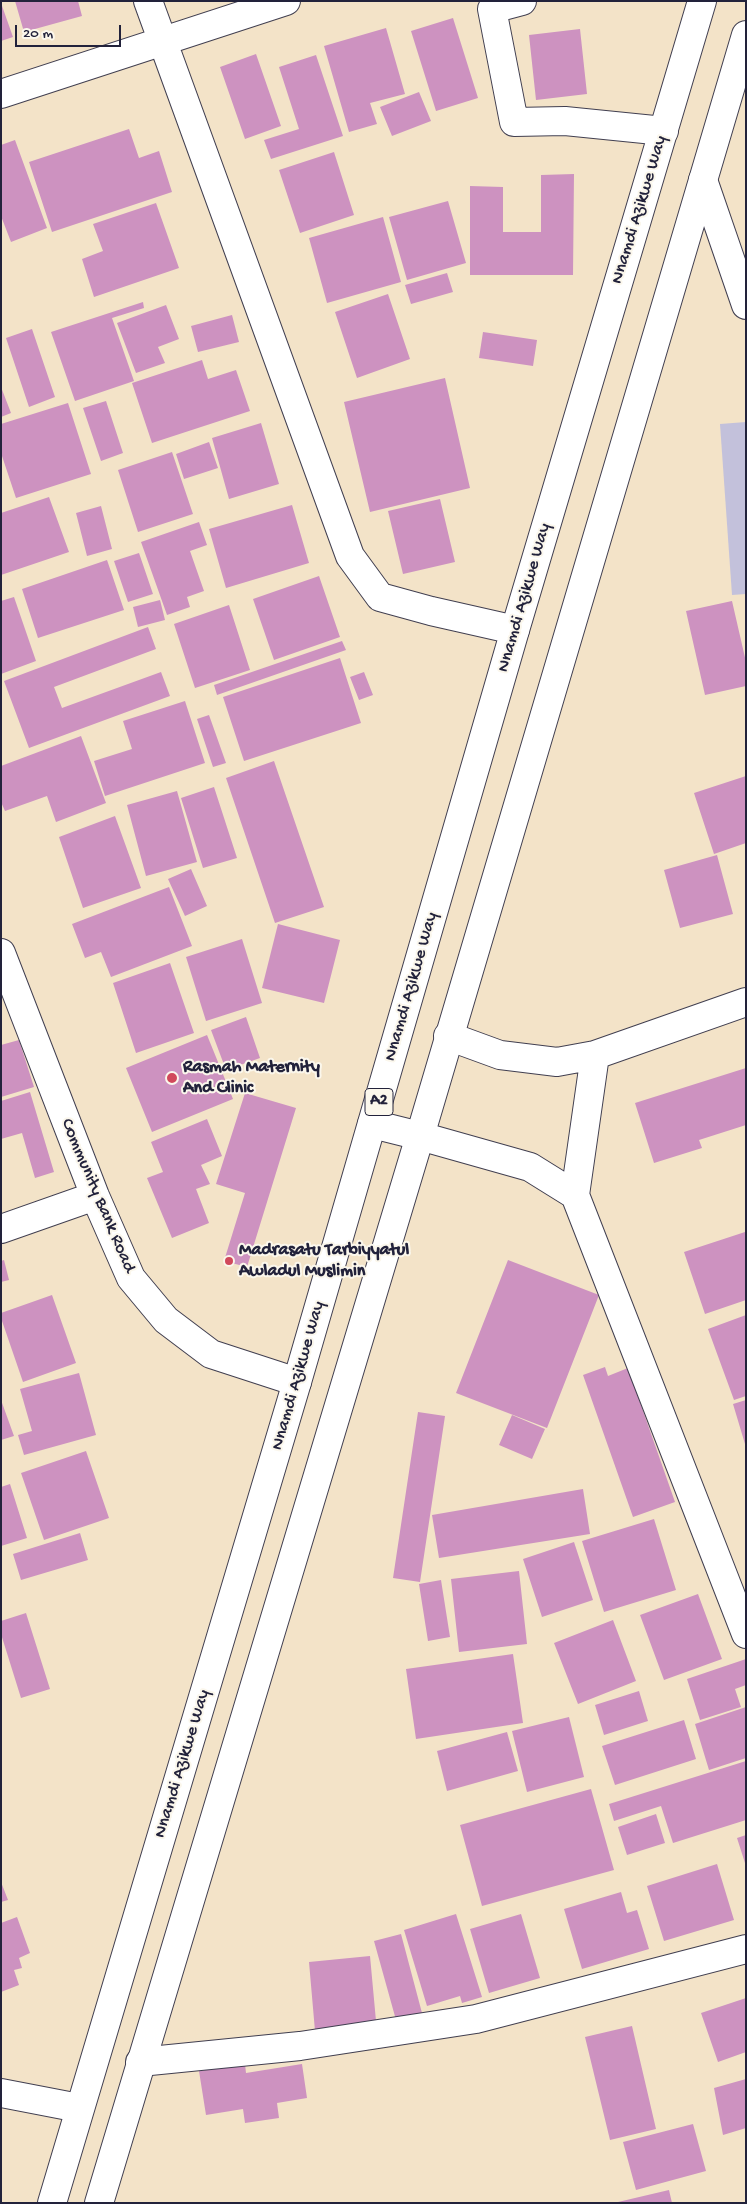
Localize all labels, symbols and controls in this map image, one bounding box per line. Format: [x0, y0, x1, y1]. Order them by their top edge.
scale bar [18, 15, 124, 47]
text: 20 m [23, 25, 53, 43]
street label: Nnamdi Azikwe Way [607, 133, 673, 287]
street label: Nnamdi Azikwe Way [493, 521, 557, 675]
street label: Nnamdi Azikwe Way [380, 910, 444, 1064]
place label: Rasmah Maternity And Clinic [183, 1057, 320, 1100]
marker: Rasmah Maternity And Clinic [165, 1071, 179, 1085]
road number: A2 [365, 1088, 393, 1116]
street label: Community Bank Road [55, 1116, 139, 1276]
place label: Madrasatu Tarbiyyatul Awladul Muslimin [239, 1240, 409, 1282]
marker: Madrasatu Tarbiyyatul Awladul Muslimin [223, 1255, 235, 1267]
street label: Nnamdi Azikwe Way [267, 1299, 331, 1453]
street label: Nnamdi Azikwe Way [150, 1687, 216, 1841]

